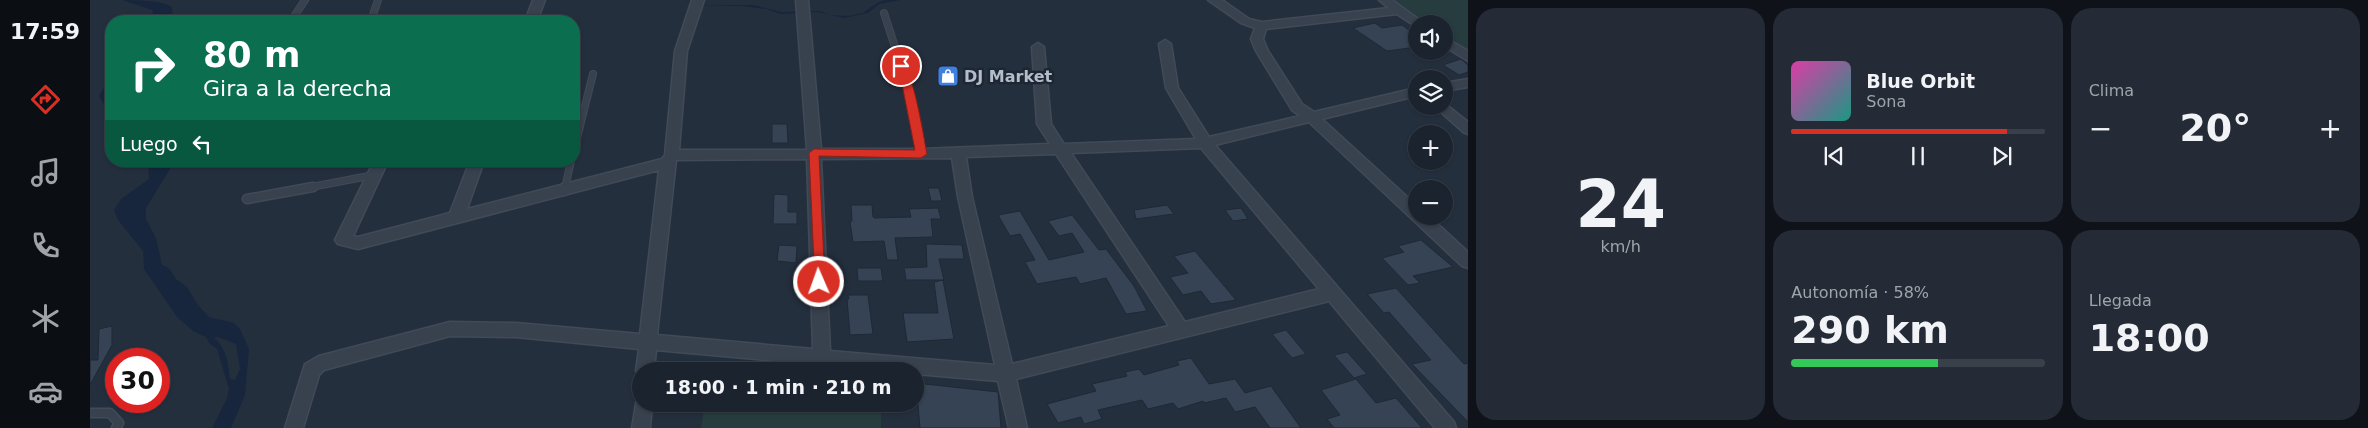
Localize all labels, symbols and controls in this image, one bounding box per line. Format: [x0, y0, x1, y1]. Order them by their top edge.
map controls [1408, 15, 1453, 225]
button: sound [1408, 15, 1453, 60]
text: 17:59 [10, 19, 80, 44]
icon: right [120, 35, 185, 100]
text: 80 m [203, 35, 300, 75]
pin [880, 45, 922, 87]
icon: arrive [887, 52, 915, 80]
shop icon: DJ Market [936, 64, 960, 88]
place label: DJ Market [964, 67, 1052, 86]
button: layers [1408, 70, 1453, 115]
text: Blue Orbit [1866, 70, 1975, 92]
text: Gira a la derecha [203, 76, 392, 101]
text: Clima [2089, 81, 2134, 100]
icon: directions [28, 82, 63, 117]
text: Sona [1866, 92, 1906, 111]
text: 20° [2179, 106, 2251, 150]
text: − [2089, 112, 2112, 145]
text: + [2319, 112, 2342, 145]
button: + [1408, 125, 1453, 170]
icon: left [188, 130, 216, 158]
text: Luego [120, 133, 178, 155]
icon: previous [1820, 142, 1848, 170]
icon: pause [1904, 142, 1932, 170]
icon: next [1988, 142, 2016, 170]
icon: music [28, 155, 63, 190]
text: 24 [1575, 167, 1666, 242]
button: − [1408, 180, 1453, 225]
icon: phone [28, 228, 63, 263]
text: km/h [1600, 237, 1641, 256]
position arrow [792, 255, 844, 307]
text: Autonomía · 58% [1791, 283, 1929, 302]
text: Llegada [2089, 291, 2152, 310]
icon: climate [28, 301, 63, 336]
text: 290 km [1791, 308, 1949, 352]
text: 18:00 [2089, 316, 2210, 360]
speed limit sign: 30 [105, 348, 170, 413]
icon: car [28, 374, 63, 409]
text: 18:00 · 1 min · 210 m [664, 376, 892, 398]

